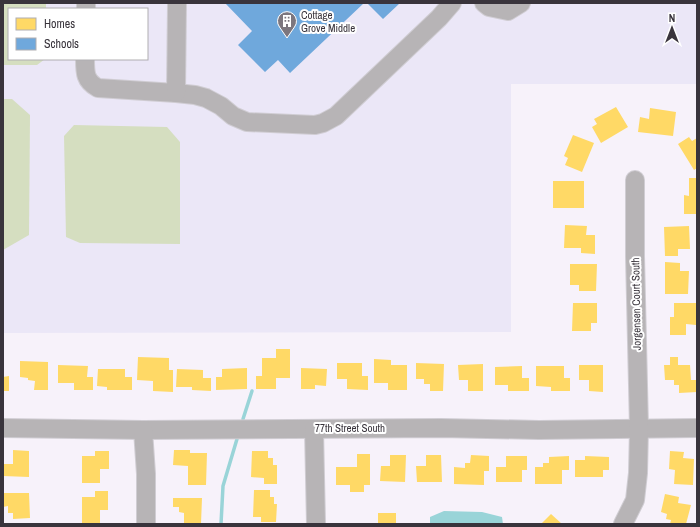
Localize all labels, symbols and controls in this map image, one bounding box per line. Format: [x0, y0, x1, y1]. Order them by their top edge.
legend [8, 8, 148, 60]
place label: Cottage Grove Middle [301, 8, 355, 35]
north arrow [652, 8, 692, 48]
building icon: Cottage Grove Middle [276, 10, 298, 38]
text: N [669, 11, 675, 25]
text: Homes [44, 16, 75, 32]
text: Schools [44, 36, 79, 52]
street label: Jorgensen Court South [628, 258, 644, 350]
street label: 77th Street South [315, 421, 385, 435]

